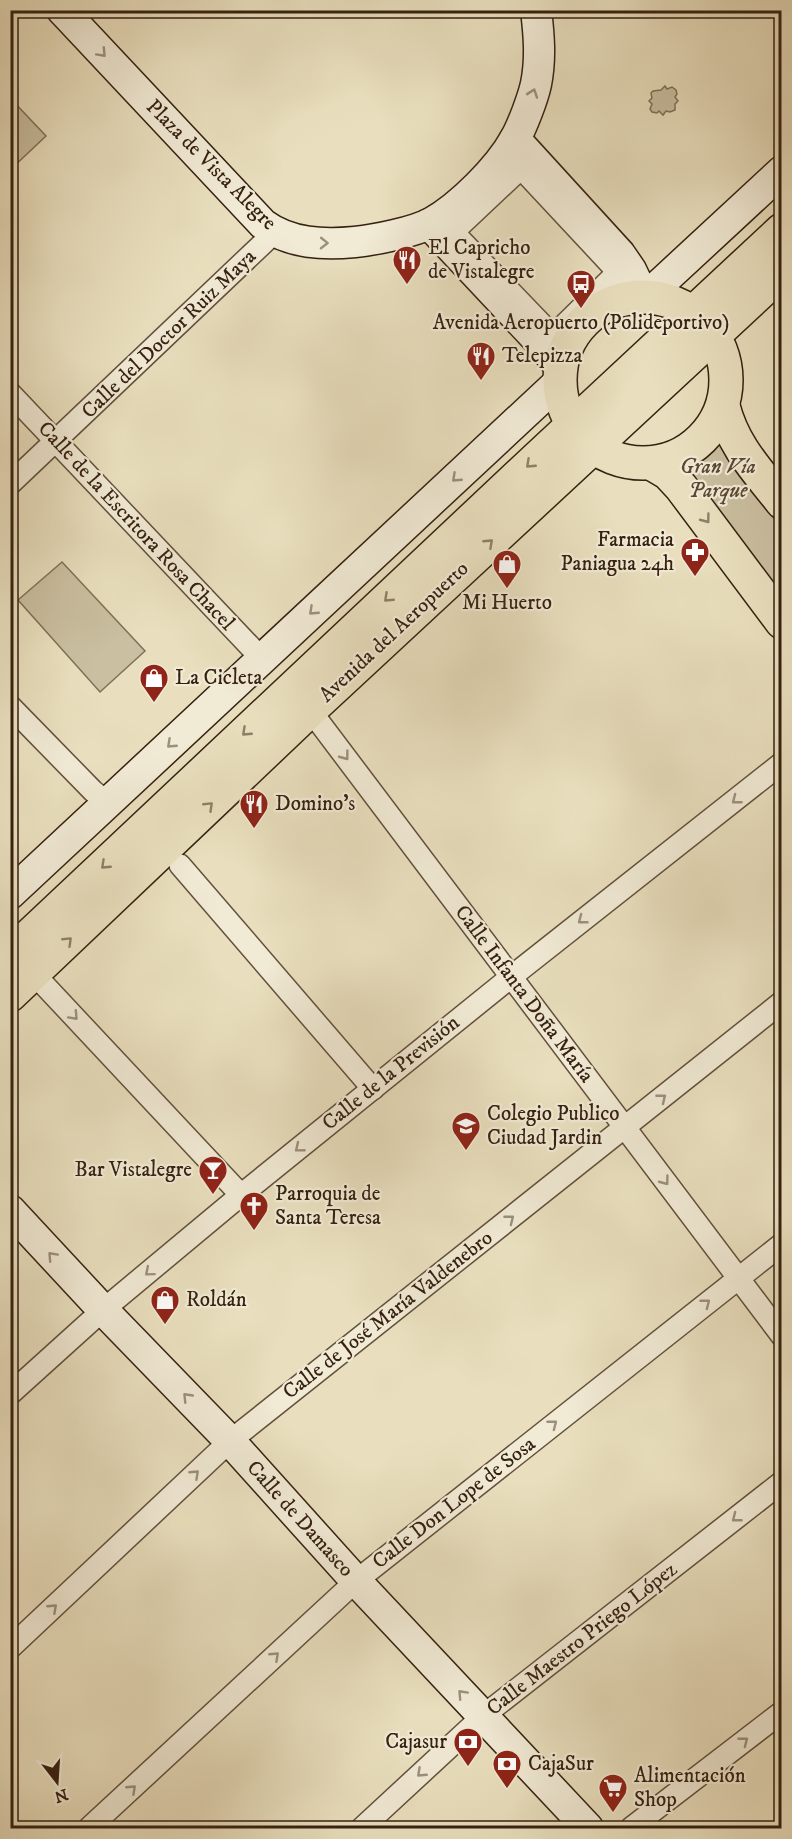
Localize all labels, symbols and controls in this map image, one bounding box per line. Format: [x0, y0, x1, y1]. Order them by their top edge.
one-way arrow [95, 46, 106, 57]
one-way arrow [525, 88, 538, 99]
street label: Plaza de Vista Alegre [140, 94, 282, 236]
place label: El Capricho de Vistalegre [428, 235, 535, 285]
one-way arrow [319, 237, 328, 249]
street label: Calle del Doctor Ruiz Maya [76, 244, 262, 424]
restaurant icon: El Capricho de Vistalegre [391, 244, 423, 286]
bus stop icon: Avenida Aeropuerto (Polideportivo) [565, 268, 597, 310]
place label: Avenida Aeropuerto (Polideportivo) [433, 310, 729, 336]
restaurant icon: Telepizza [465, 340, 497, 382]
place label: Telepizza [502, 343, 583, 369]
street label: Calle de la Escritora Rosa Chacel [32, 416, 240, 637]
park label: Gran Vía Parque [680, 454, 756, 505]
one-way arrow [527, 457, 537, 468]
one-way arrow [452, 471, 463, 482]
one-way arrow [699, 513, 710, 524]
place label: Farmacia Paniagua 24h [560, 527, 674, 577]
pharmacy icon: Farmacia Paniagua 24h [679, 536, 711, 578]
one-way arrow [482, 540, 493, 551]
shop icon: Mi Huerto [491, 548, 523, 590]
street label: Avenida del Aeropuerto [314, 556, 474, 708]
place label: Mi Huerto [462, 590, 552, 616]
one-way arrow [385, 591, 395, 602]
one-way arrow [310, 604, 320, 615]
shop icon: La Cicleta [138, 662, 170, 704]
place label: La Cicleta [175, 665, 263, 691]
one-way arrow [243, 724, 254, 735]
one-way arrow [167, 737, 178, 748]
one-way arrow [338, 750, 349, 761]
restaurant icon: Domino's [238, 788, 270, 830]
place label: Domino's [275, 791, 355, 817]
one-way arrow [731, 792, 742, 803]
one-way arrow [203, 802, 213, 813]
one-way arrow [101, 858, 112, 869]
street label: Calle Infanta Doña María [449, 900, 599, 1088]
one-way arrow [578, 913, 589, 924]
one-way arrow [61, 937, 72, 948]
one-way arrow [66, 1009, 77, 1020]
street label: Calle de la Previsión [317, 1010, 465, 1136]
one-way arrow [655, 1094, 666, 1105]
place label: Colegio Publico Ciudad Jardin [487, 1101, 619, 1151]
school or university icon: Colegio Publico Ciudad Jardin [450, 1110, 482, 1152]
one-way arrow [295, 1140, 306, 1151]
bar icon: Bar Vistalegre [197, 1154, 229, 1196]
place label: Bar Vistalegre [75, 1157, 192, 1183]
one-way arrow [657, 1174, 668, 1185]
place label: Parroquia de Santa Teresa [275, 1181, 381, 1231]
church icon: Parroquia de Santa Teresa [238, 1190, 270, 1232]
one-way arrow [503, 1215, 514, 1226]
street label: Calle de José María Valdenebro [278, 1225, 498, 1405]
one-way arrow [49, 1252, 60, 1263]
one-way arrow [145, 1264, 156, 1275]
shop icon: Roldán [149, 1284, 181, 1326]
place label: Roldán [186, 1287, 247, 1313]
one-way arrow [700, 1300, 711, 1311]
one-way arrow [183, 1393, 194, 1403]
one-way arrow [547, 1421, 558, 1432]
street label: Calle Don Lope de Sosa [367, 1431, 541, 1575]
street label: Calle de Damasco [241, 1455, 359, 1583]
one-way arrow [188, 1470, 199, 1481]
one-way arrow [731, 1511, 742, 1522]
street label: Calle Maestro Priego López [482, 1557, 682, 1721]
one-way arrow [46, 1604, 57, 1615]
one-way arrow [268, 1652, 278, 1663]
one-way arrow [458, 1690, 469, 1701]
bank icon: Cajasur [452, 1726, 484, 1768]
place label: Cajasur [385, 1729, 447, 1755]
one-way arrow [737, 1738, 748, 1749]
bank icon: CajaSur [491, 1748, 523, 1790]
place label: CajaSur [528, 1751, 594, 1777]
north arrow [27, 1752, 87, 1812]
place label: Alimentación Shop [634, 1763, 746, 1813]
one-way arrow [418, 1766, 429, 1777]
supermarket icon: Alimentación Shop [597, 1772, 629, 1814]
text: N [52, 1784, 70, 1807]
one-way arrow [125, 1785, 135, 1796]

